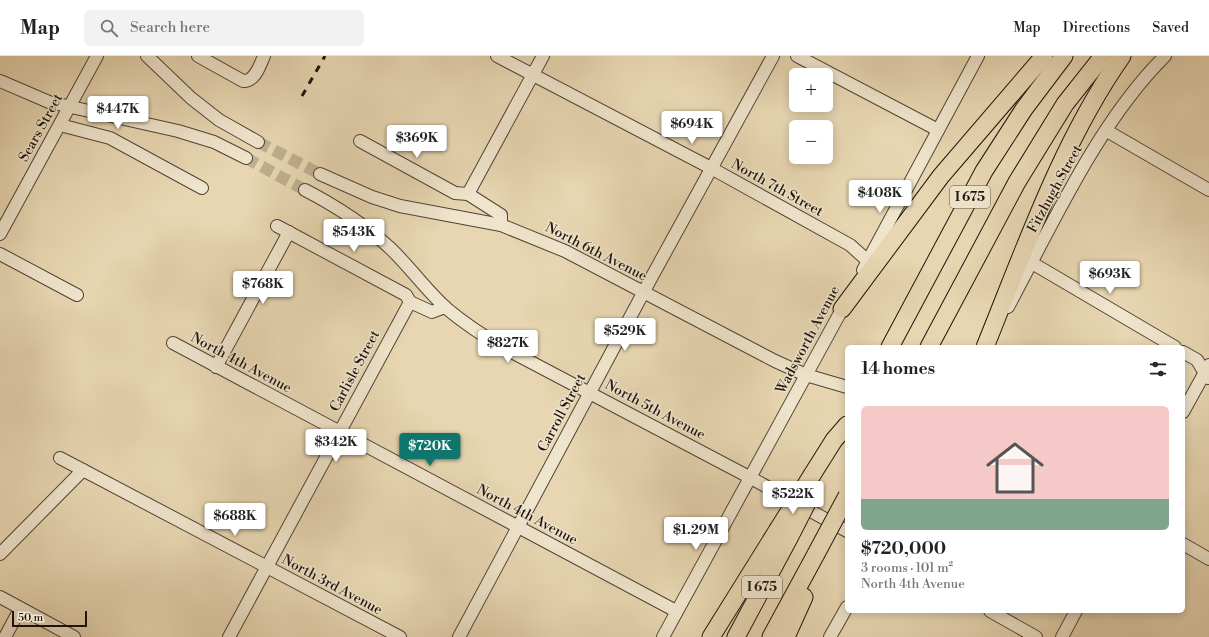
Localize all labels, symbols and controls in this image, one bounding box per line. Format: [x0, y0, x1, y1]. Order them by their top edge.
search box [84, 10, 364, 46]
text: Map [20, 16, 60, 40]
icon: search [98, 17, 120, 39]
text: Search here [130, 18, 210, 37]
text: Map [1013, 19, 1041, 37]
text: Directions [1063, 19, 1130, 37]
text: Saved [1152, 19, 1189, 37]
map controls [789, 68, 833, 164]
button: + [789, 68, 833, 112]
street label: Sears Street [15, 91, 67, 165]
pin: $447K [90, 96, 146, 130]
text: $447K [97, 101, 140, 117]
pin: $694K [664, 111, 720, 145]
text: $694K [670, 116, 714, 132]
button: − [789, 120, 833, 164]
pin: $369K [389, 125, 445, 159]
text: $369K [396, 130, 438, 146]
street label: Fitzhugh Street [1023, 142, 1087, 236]
street label: North 7th Street [728, 155, 826, 221]
pin: $408K [852, 180, 908, 214]
text: $408K [858, 185, 902, 201]
road number: I 675 [950, 186, 990, 208]
pin: $543K [326, 219, 382, 253]
street label: North 6th Avenue [542, 219, 650, 285]
text: $543K [332, 224, 376, 240]
pin: $693K [1082, 261, 1138, 295]
text: $693K [1089, 266, 1131, 282]
pin: $768K [235, 271, 291, 305]
text: $768K [242, 276, 284, 292]
street label: Wadsworth Avenue [772, 283, 844, 398]
pin: $529K [597, 318, 653, 352]
text: $529K [604, 323, 646, 339]
street label: Carlisle Street [326, 327, 384, 415]
street label: North 4th Avenue [187, 329, 295, 397]
pin: $827K [480, 330, 536, 364]
text: $827K [487, 335, 529, 351]
text: 14 homes [861, 358, 935, 380]
icon: filters [1147, 358, 1169, 380]
street label: Carroll Street [534, 371, 590, 455]
street label: North 5th Avenue [602, 376, 708, 444]
pin: $342K [308, 429, 364, 463]
icon: home [979, 432, 1051, 504]
pin: $720K [402, 433, 458, 467]
text: $342K [314, 434, 358, 450]
text: $720K [408, 438, 452, 454]
street label: North 4th Avenue [473, 481, 581, 549]
pin: $522K [765, 481, 821, 515]
text: $522K [772, 486, 814, 502]
pin: $688K [207, 503, 263, 537]
text: $688K [213, 508, 257, 524]
pin: $1.29M [663, 517, 729, 551]
text: $1.29M [673, 522, 719, 538]
text: $720,000 [861, 538, 946, 560]
street label: North 3rd Avenue [279, 551, 385, 619]
text: 3 rooms · 101 m² [861, 560, 953, 576]
road number: I 675 [742, 576, 782, 598]
text: North 4th Avenue [861, 576, 965, 592]
scale bar [12, 609, 87, 628]
text: 50 m [18, 611, 43, 625]

